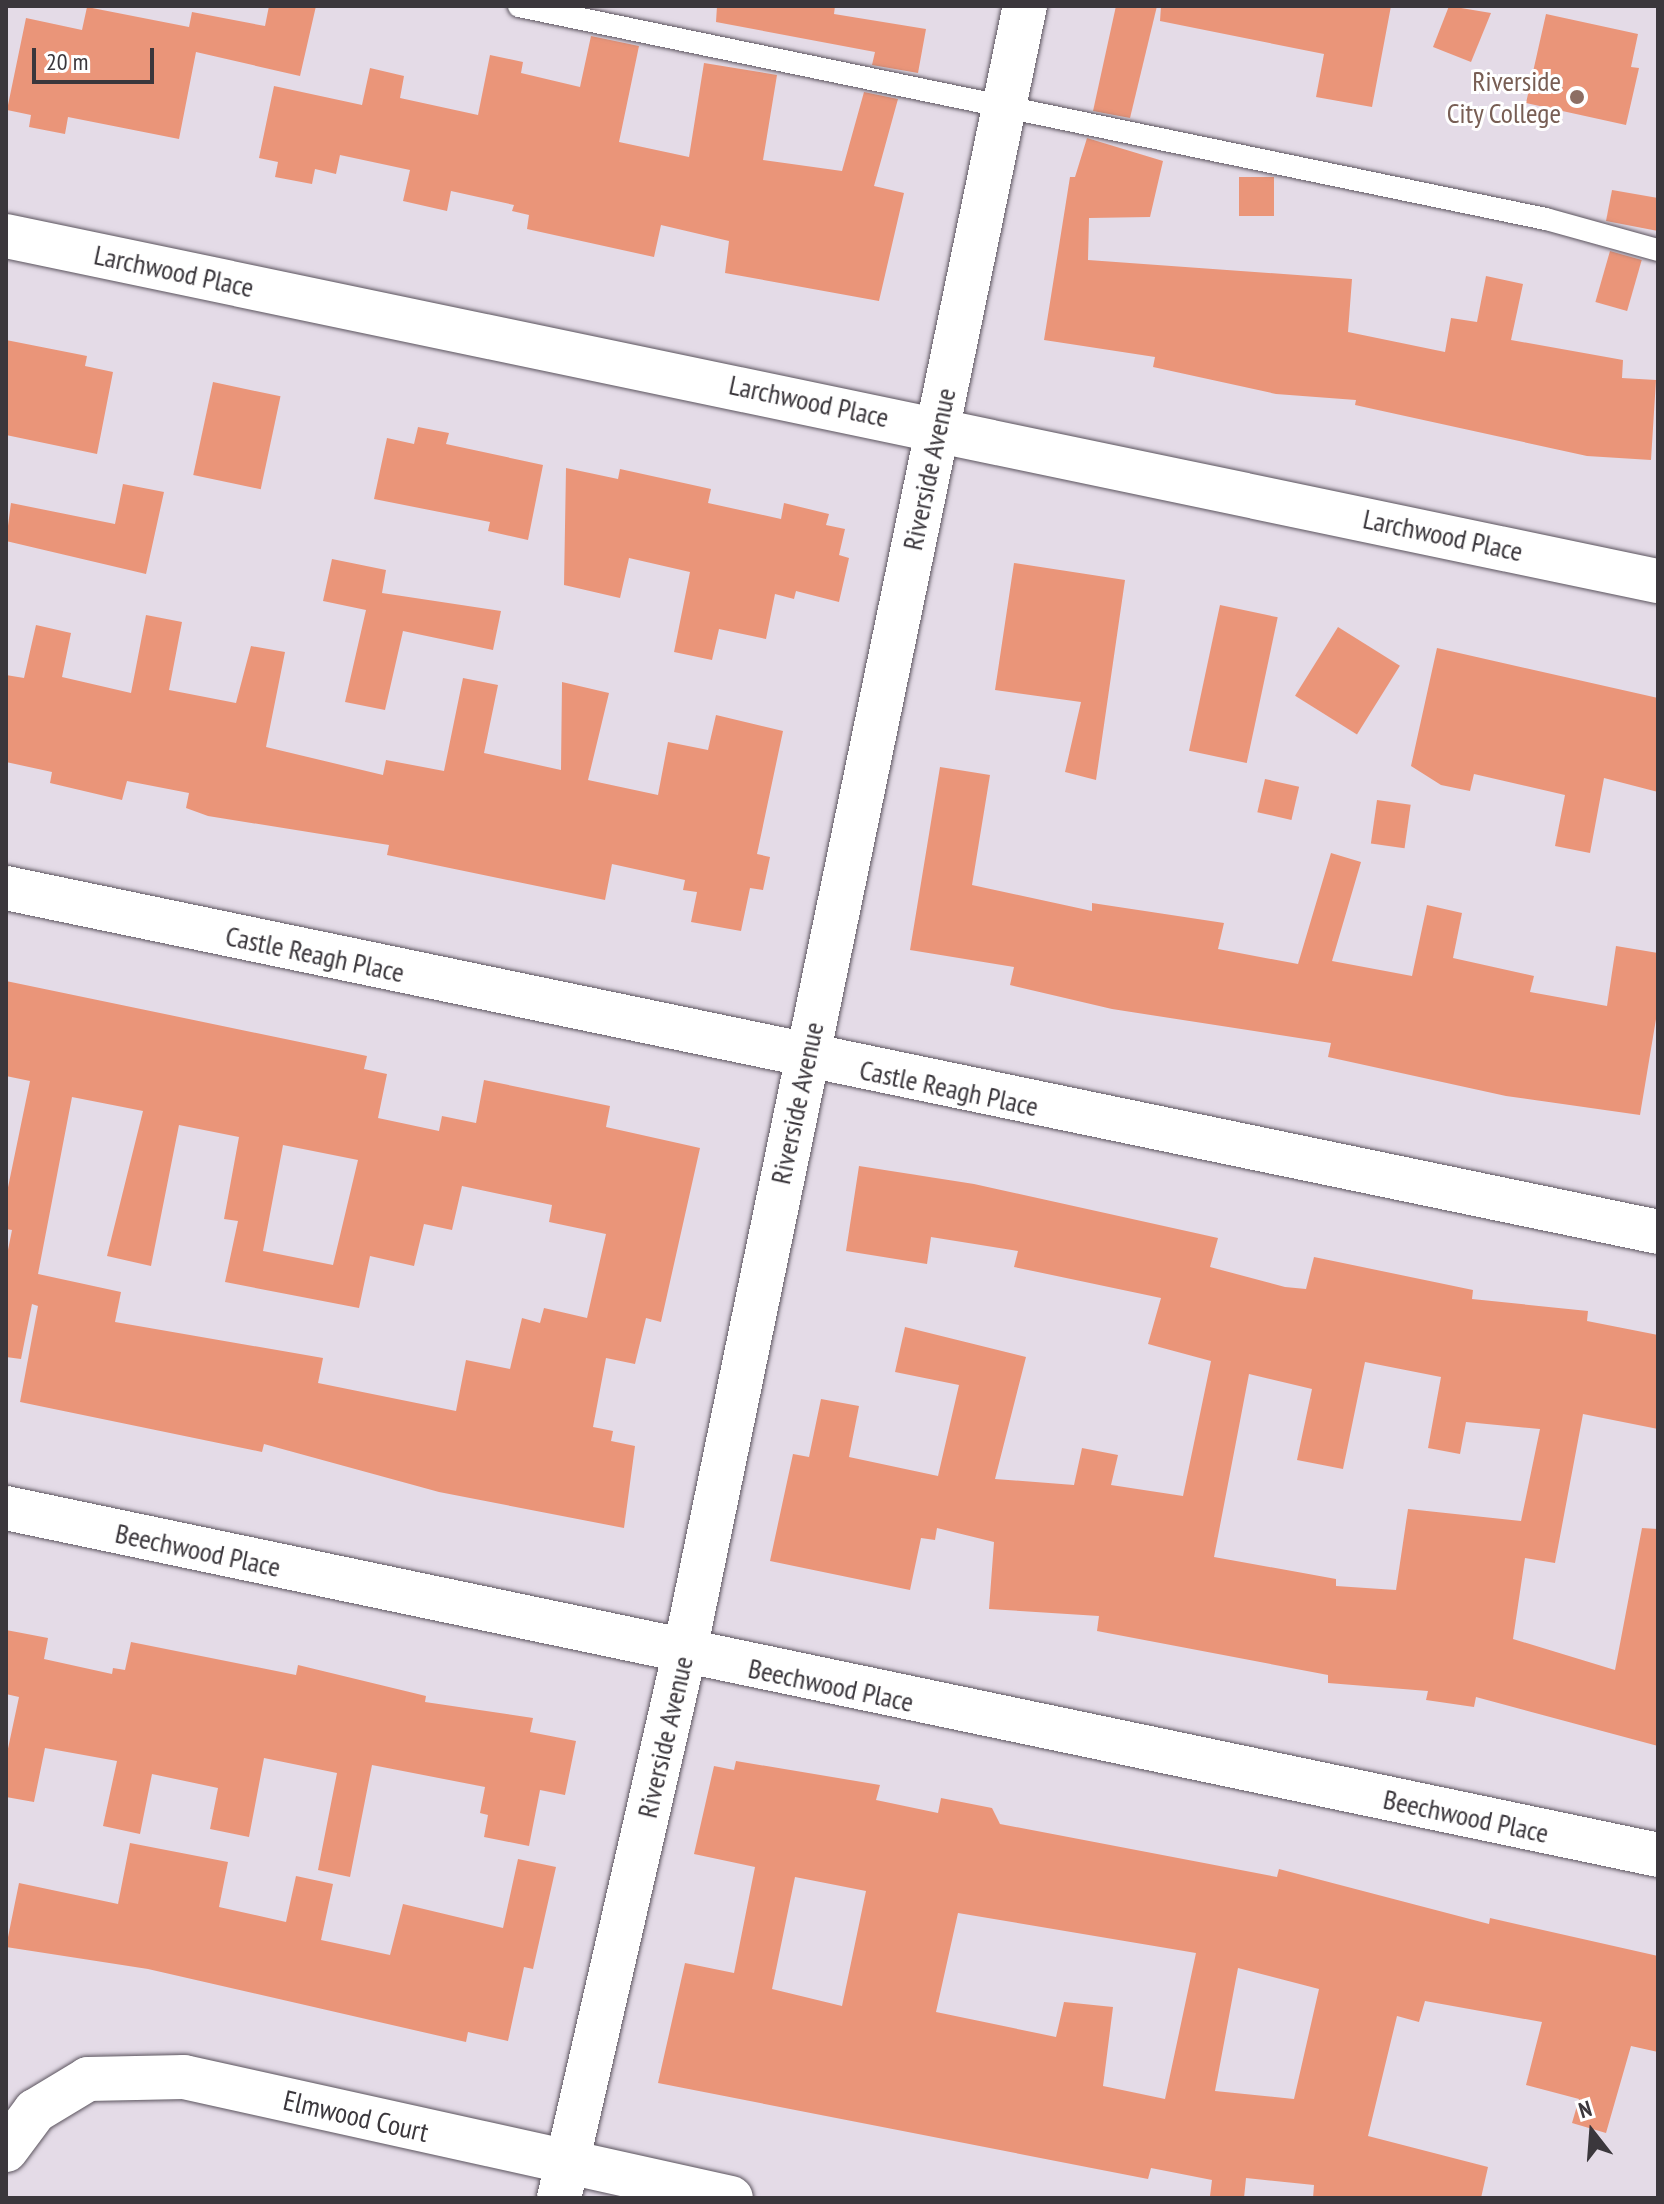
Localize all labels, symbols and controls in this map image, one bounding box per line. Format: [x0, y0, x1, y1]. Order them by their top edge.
scale bar [36, 32, 158, 82]
text: 20 m [46, 46, 88, 77]
place label: Riverside City College [1446, 64, 1561, 130]
marker: Riverside City College [1568, 88, 1586, 106]
street label: Larchwood Place [91, 238, 257, 304]
street label: Larchwood Place [726, 368, 892, 434]
street label: Riverside Avenue [895, 385, 963, 553]
street label: Larchwood Place [1360, 502, 1526, 568]
street label: Castle Reagh Place [223, 919, 407, 989]
street label: Riverside Avenue [763, 1019, 831, 1187]
street label: Castle Reagh Place [857, 1053, 1041, 1123]
street label: Beechwood Place [112, 1516, 284, 1584]
street label: Beechwood Place [745, 1651, 917, 1719]
street label: Riverside Avenue [630, 1653, 700, 1821]
street label: Beechwood Place [1380, 1782, 1552, 1850]
street label: Elmwood Court [280, 2083, 432, 2149]
north arrow [1552, 2092, 1632, 2172]
text: N [1575, 2094, 1595, 2124]

